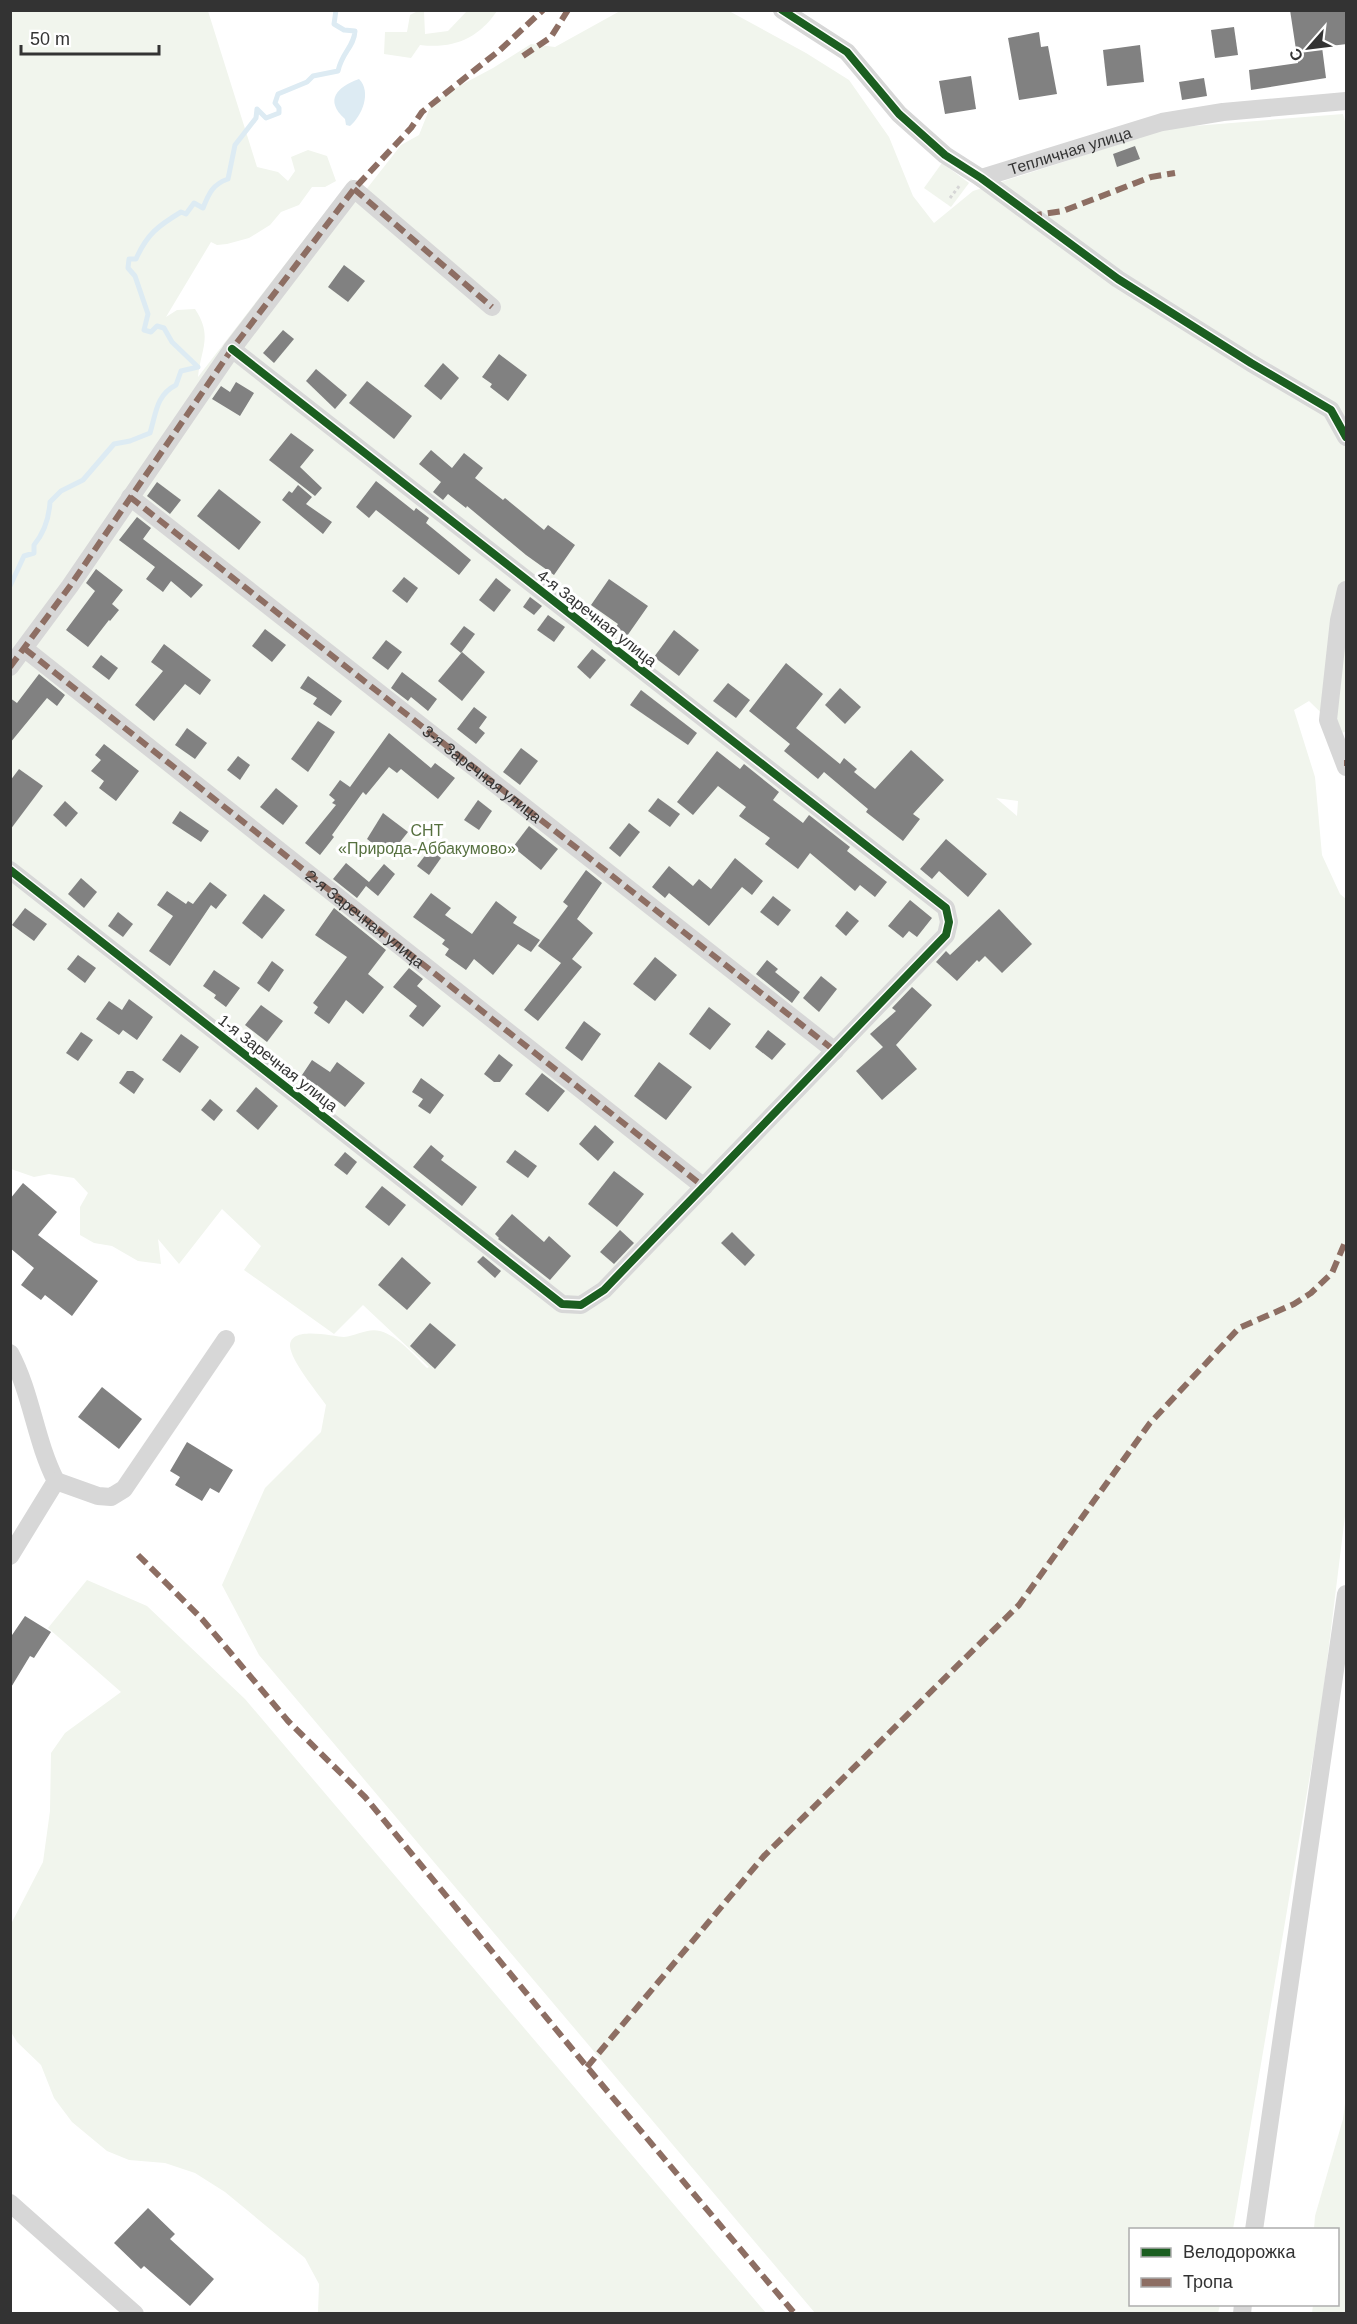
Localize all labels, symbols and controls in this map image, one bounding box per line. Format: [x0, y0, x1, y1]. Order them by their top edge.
scale bar [21, 18, 159, 56]
north arrow [1279, 18, 1339, 78]
text: 50 m [30, 29, 70, 49]
text: С [1286, 45, 1306, 64]
street label: Тепличная улица [1006, 123, 1134, 178]
street label: 4-я Заречная улица [534, 566, 660, 670]
street label: 3-я Заречная улица [419, 722, 545, 826]
park label: СНТ «Природа-Аббакумово» [338, 822, 516, 857]
street label: 2-я Заречная улица [302, 866, 428, 971]
street label: 1-я Заречная улица [215, 1011, 341, 1115]
legend [1129, 2228, 1339, 2306]
text: Велодорожка [1183, 2242, 1296, 2262]
text: Тропа [1183, 2272, 1234, 2292]

